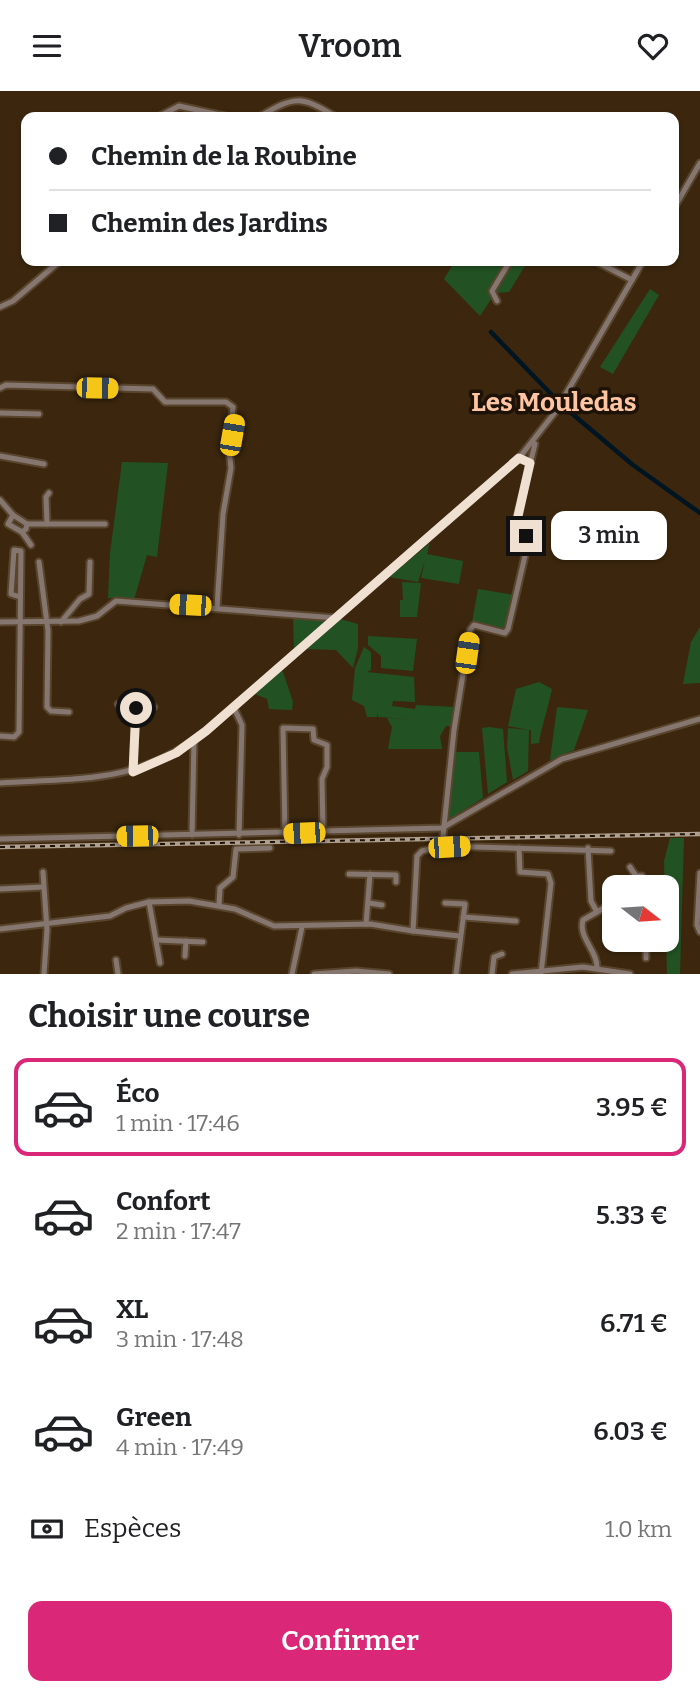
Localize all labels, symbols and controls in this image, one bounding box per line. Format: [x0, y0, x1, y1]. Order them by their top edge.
icon: menu [28, 27, 66, 65]
text: Vroom [299, 27, 401, 65]
icon: heart [634, 27, 672, 65]
text: Chemin de la Roubine [91, 141, 357, 172]
text: Chemin des Jardins [91, 208, 328, 239]
car [76, 377, 119, 399]
district label: Les Mouledas [471, 387, 637, 418]
car [219, 412, 246, 458]
callout: 3 min [550, 511, 666, 561]
route end [510, 520, 542, 552]
text: 3 min [578, 521, 640, 549]
car [169, 593, 212, 617]
car [454, 631, 481, 675]
route start [120, 692, 152, 724]
car [283, 822, 326, 844]
car [116, 825, 159, 847]
car [428, 835, 471, 859]
north arrow [602, 875, 679, 952]
map controls [602, 875, 679, 952]
text: Choisir une course [28, 997, 310, 1035]
icon: car [32, 1076, 95, 1139]
text: Éco [116, 1078, 159, 1109]
text: 3.95 € [596, 1092, 668, 1123]
text: 1 min · 17:46 [116, 1109, 240, 1137]
icon: car [32, 1184, 95, 1247]
text: Confort [116, 1186, 211, 1217]
text: 5.33 € [596, 1200, 668, 1231]
text: 2 min · 17:47 [116, 1217, 241, 1245]
icon: car [32, 1292, 95, 1355]
text: XL [116, 1294, 148, 1325]
text: 6.71 € [600, 1308, 668, 1339]
text: 3 min · 17:48 [116, 1325, 244, 1353]
icon: car [32, 1400, 95, 1463]
text: Green [116, 1402, 192, 1433]
text: 6.03 € [593, 1416, 668, 1447]
text: 4 min · 17:49 [116, 1433, 244, 1461]
icon: cash [28, 1510, 66, 1548]
text: Espèces [84, 1513, 181, 1544]
text: 1.0 km [605, 1515, 672, 1543]
button: Confirmer [28, 1601, 672, 1681]

